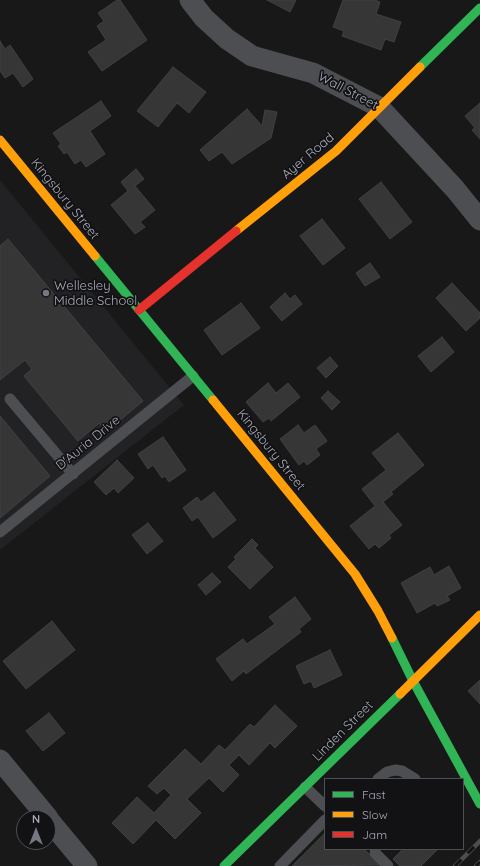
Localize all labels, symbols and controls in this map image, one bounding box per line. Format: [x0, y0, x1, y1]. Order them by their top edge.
street label: Wall Street [315, 69, 381, 113]
street label: Ayer Road [279, 130, 337, 182]
street label: Kingsbury Street [28, 155, 102, 243]
place label: Wellesley Middle School [54, 278, 137, 309]
marker: Wellesley Middle School [41, 288, 51, 298]
street label: Kingsbury Street [234, 406, 308, 494]
street label: D'Auria Drive [53, 412, 123, 474]
street label: Linden Street [310, 698, 376, 764]
legend [324, 778, 464, 850]
text: Fast [362, 787, 386, 802]
text: Slow [362, 807, 388, 822]
north arrow [16, 810, 56, 850]
text: N [32, 812, 40, 826]
text: Jam [362, 827, 387, 842]

